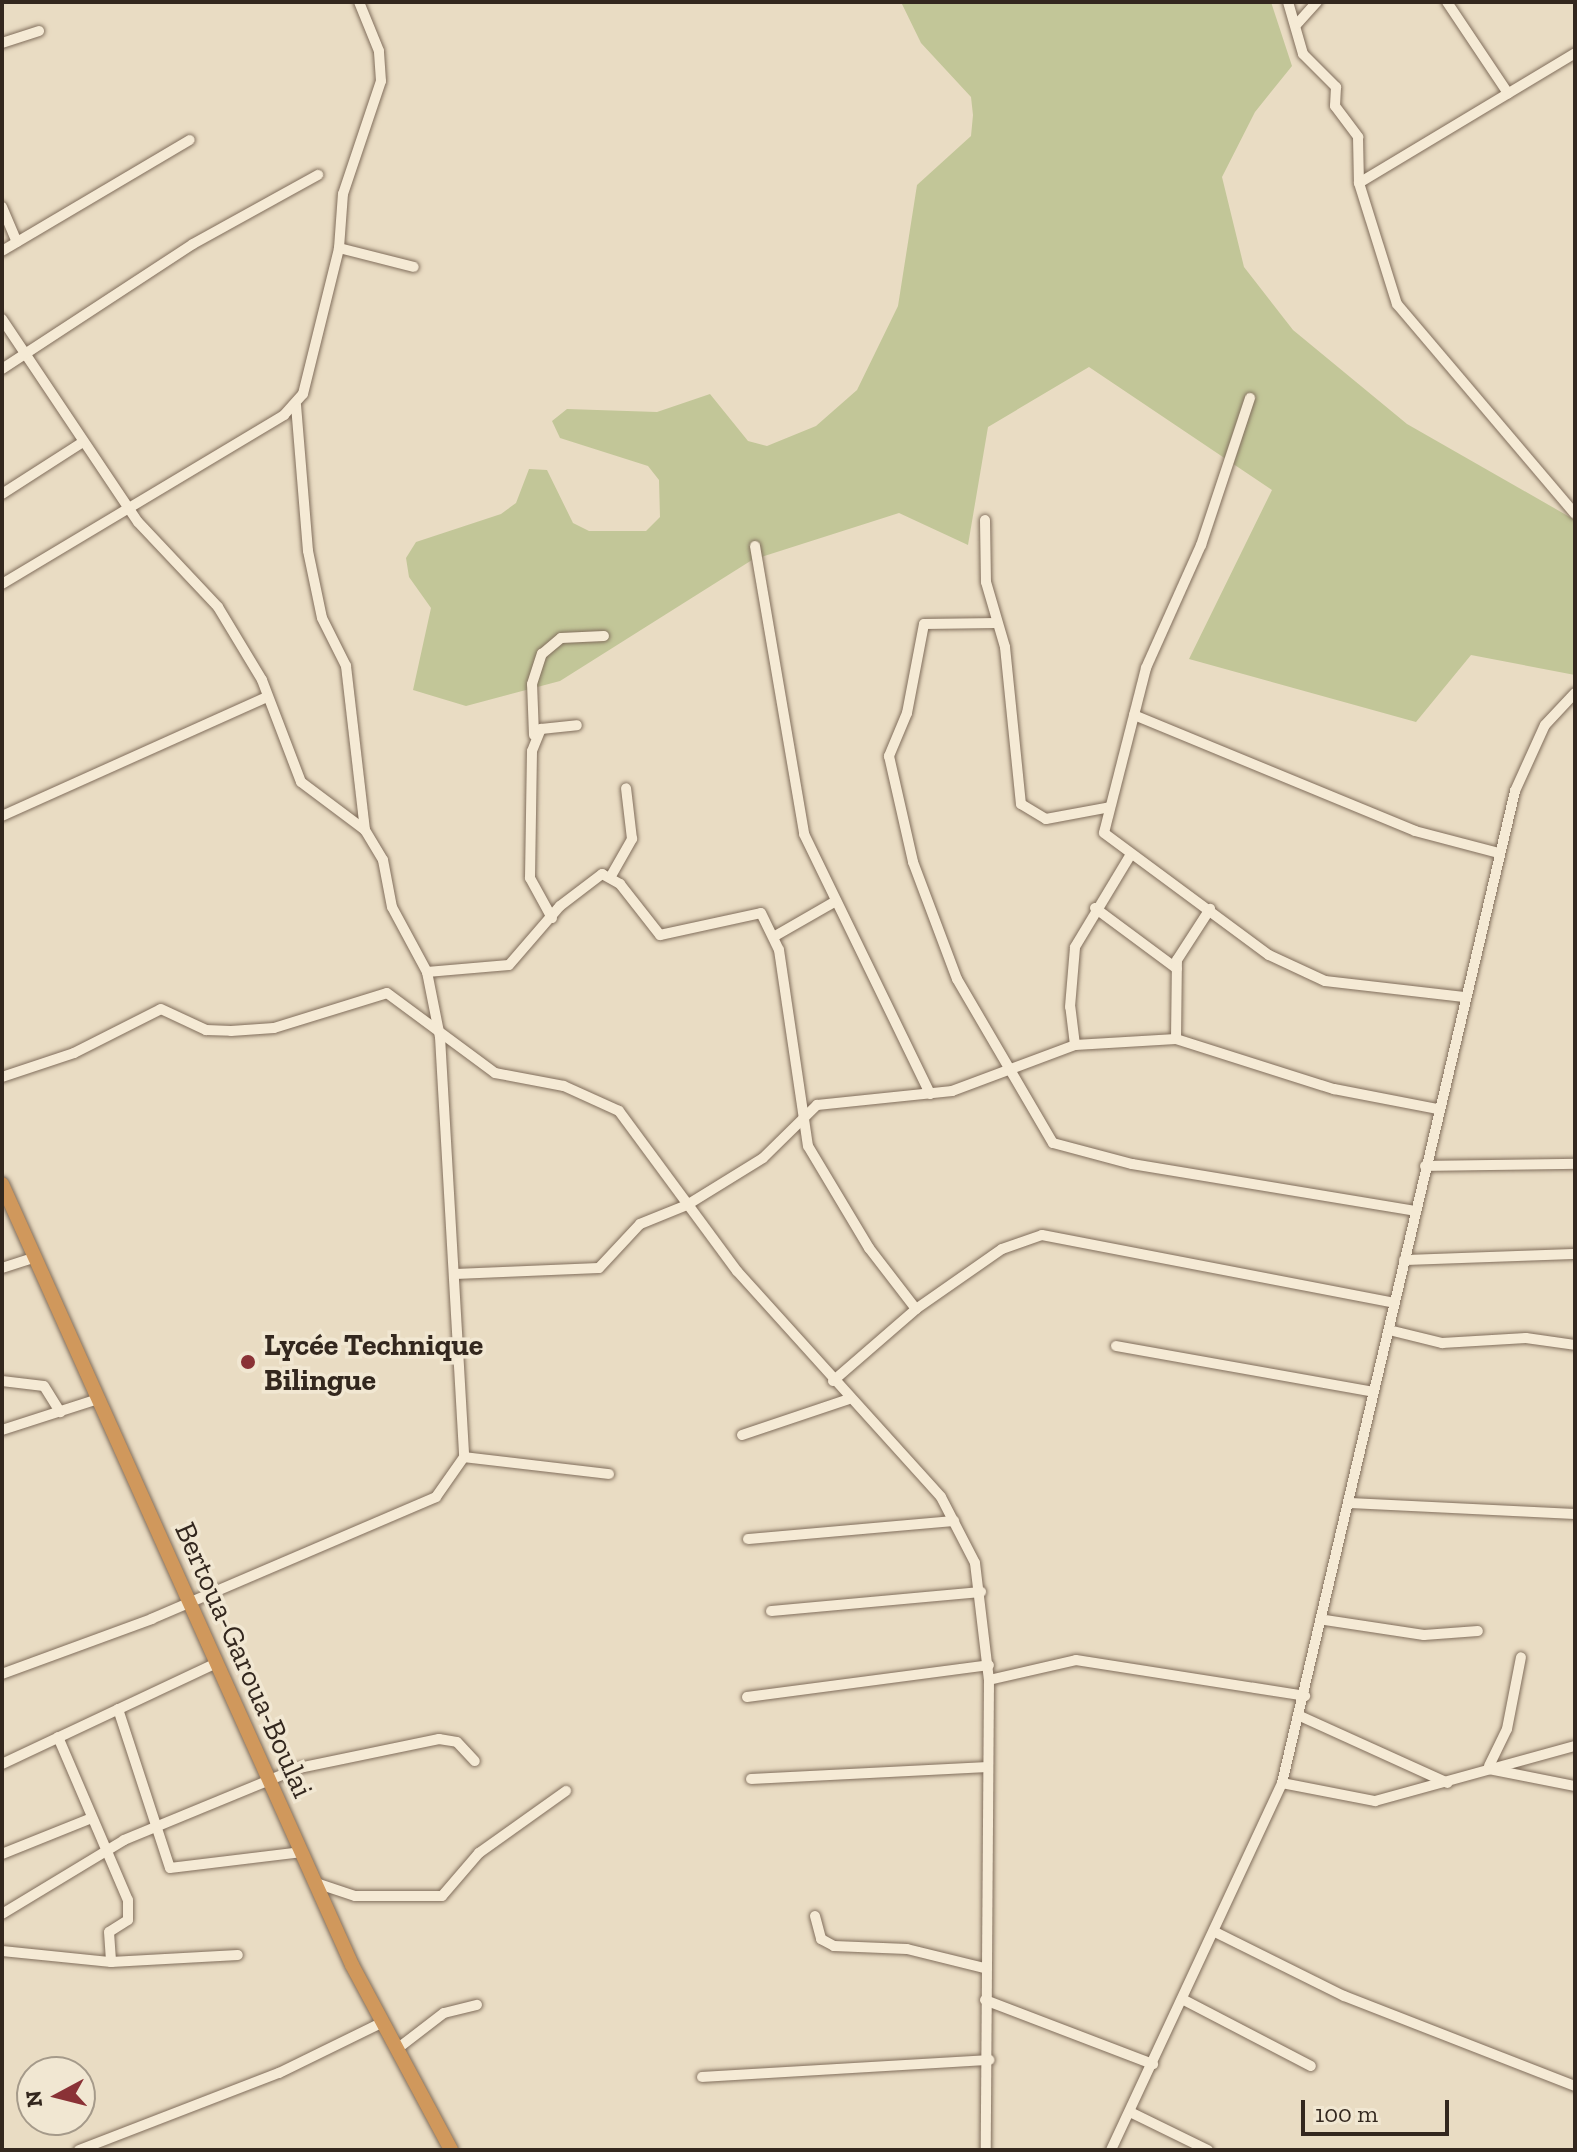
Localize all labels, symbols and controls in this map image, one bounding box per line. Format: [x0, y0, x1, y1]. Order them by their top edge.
place label: Lycée Technique Bilingue [264, 1327, 483, 1398]
marker: Lycée Technique Bilingue [239, 1353, 257, 1371]
street label: Bertoua-Garoua-Boulai [167, 1517, 321, 1803]
north arrow [16, 2056, 96, 2136]
scale bar [1305, 2084, 1453, 2134]
text: N [19, 2089, 48, 2109]
text: 100 m [1315, 2099, 1378, 2128]

